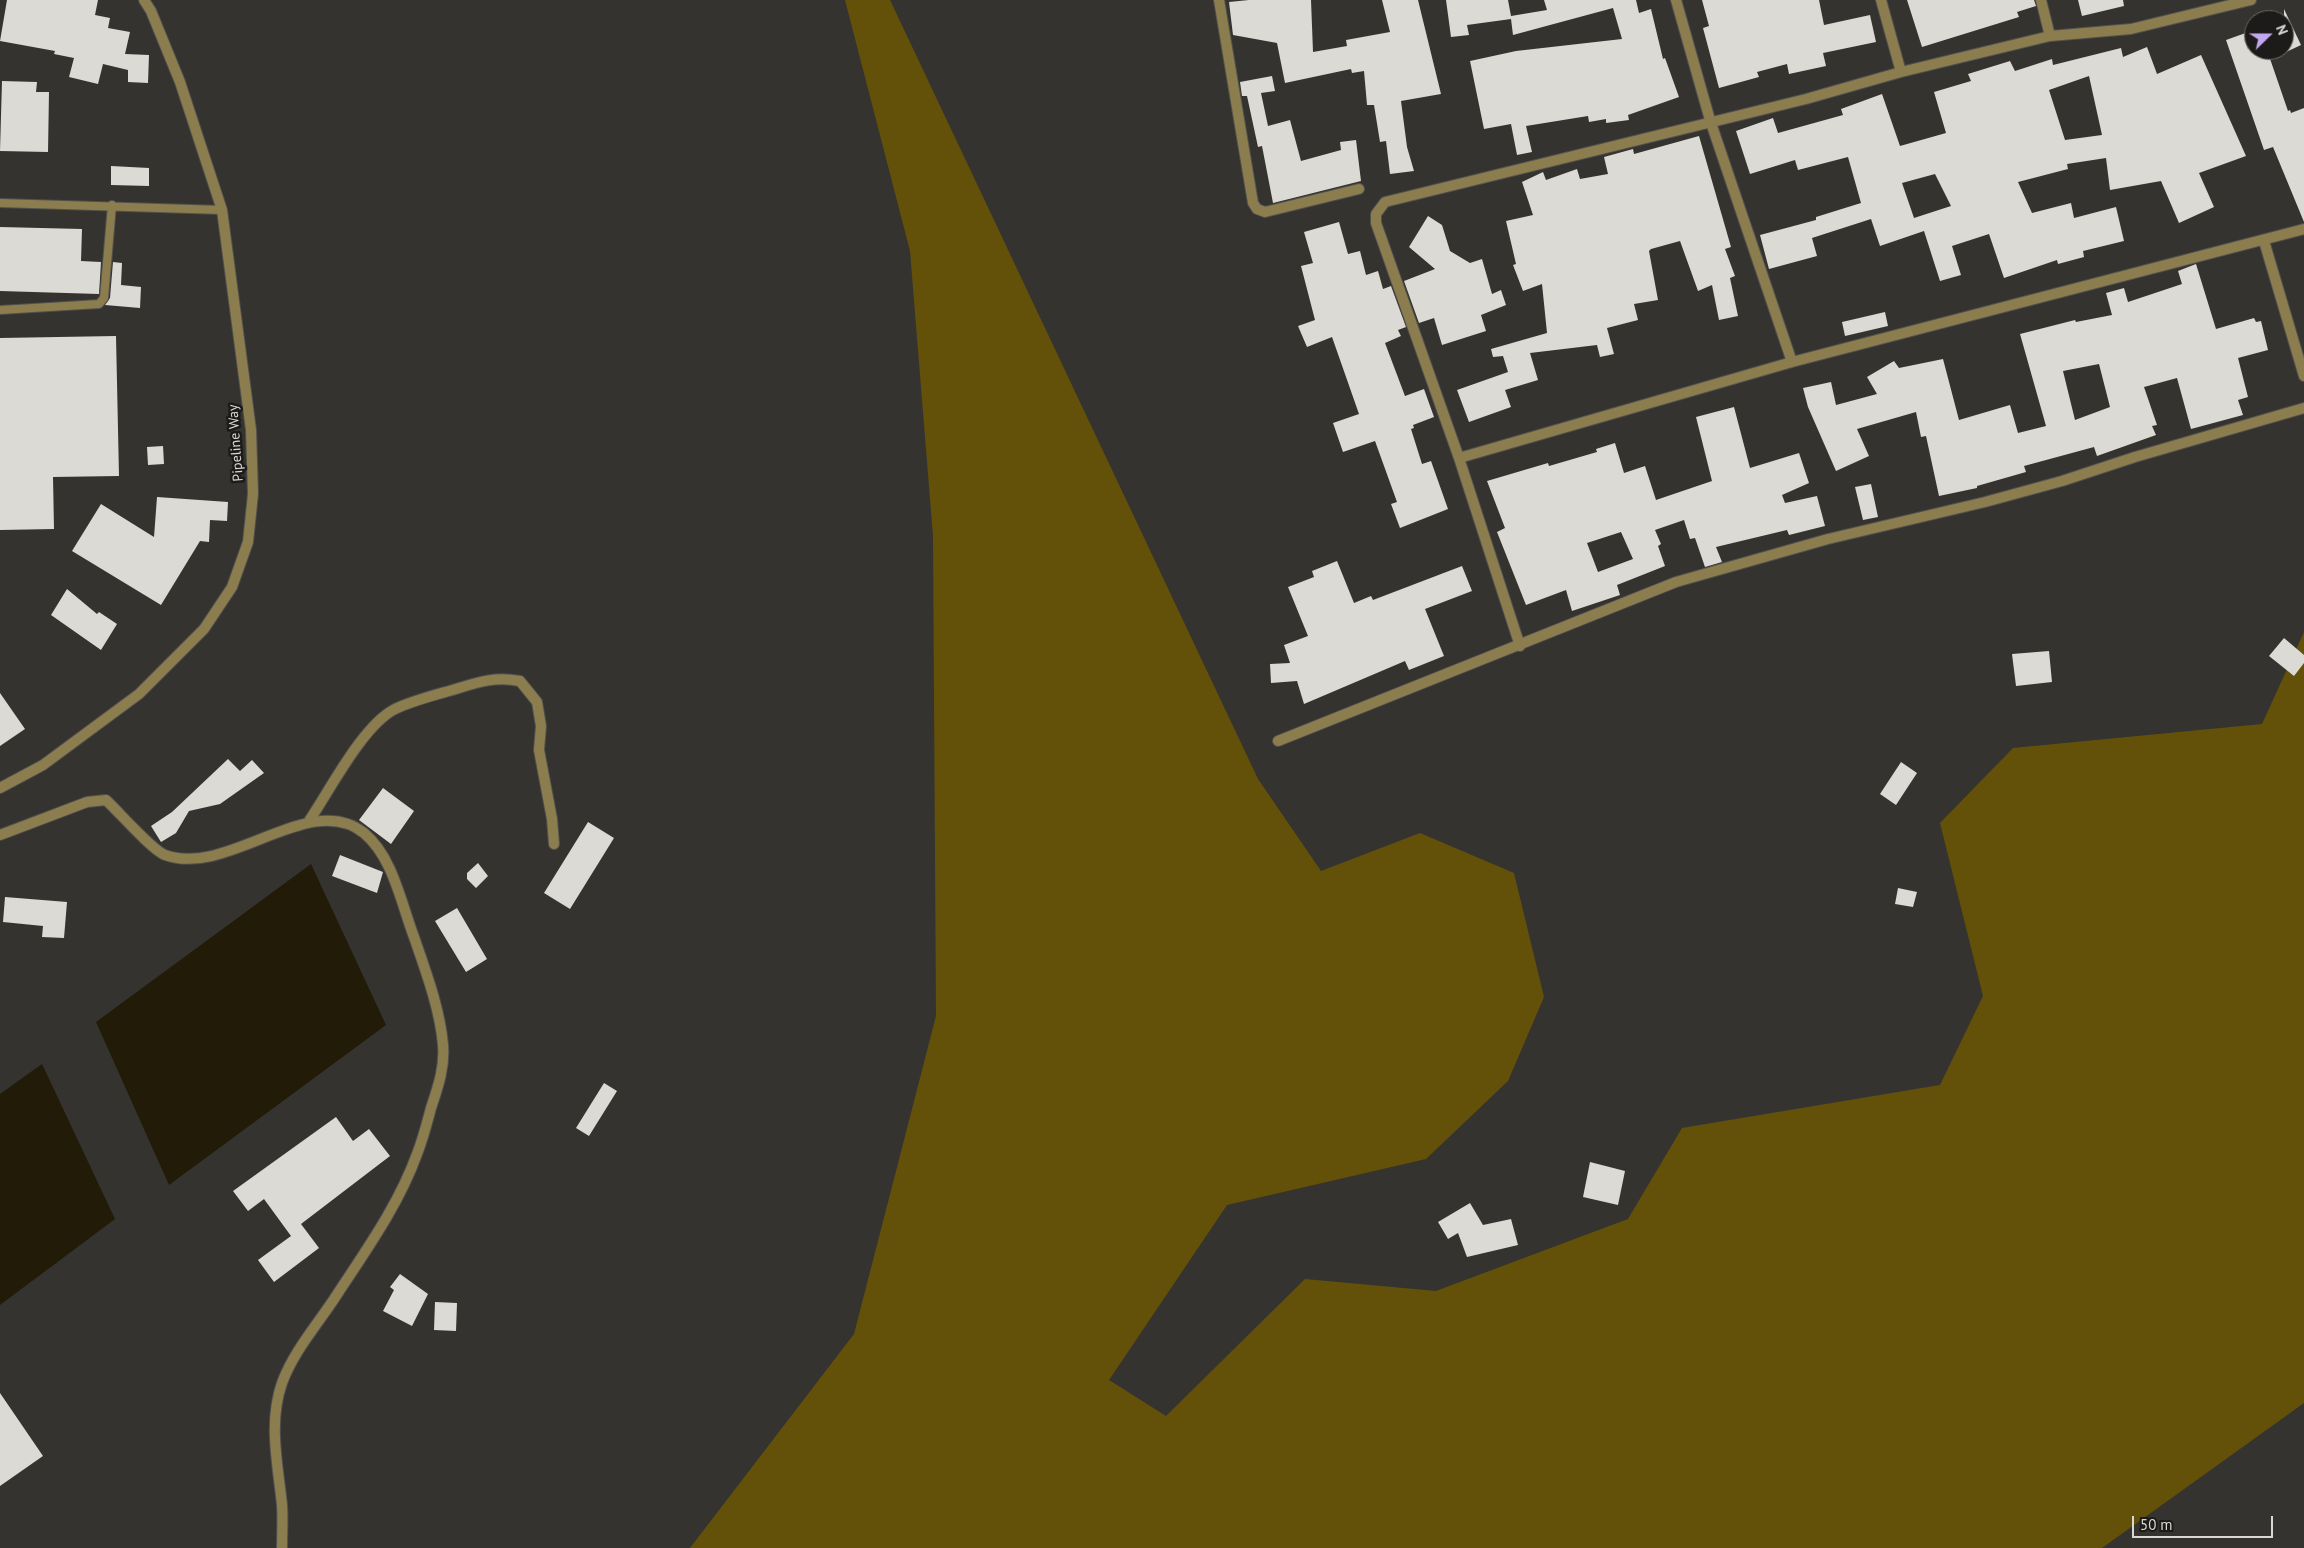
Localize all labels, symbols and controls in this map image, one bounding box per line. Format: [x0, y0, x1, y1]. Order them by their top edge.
north arrow [2244, 10, 2294, 60]
text: N [2272, 22, 2292, 37]
street label: Pipeline Way [225, 404, 247, 482]
scale bar [2134, 1506, 2275, 1538]
text: 50 m [2140, 1515, 2173, 1534]

